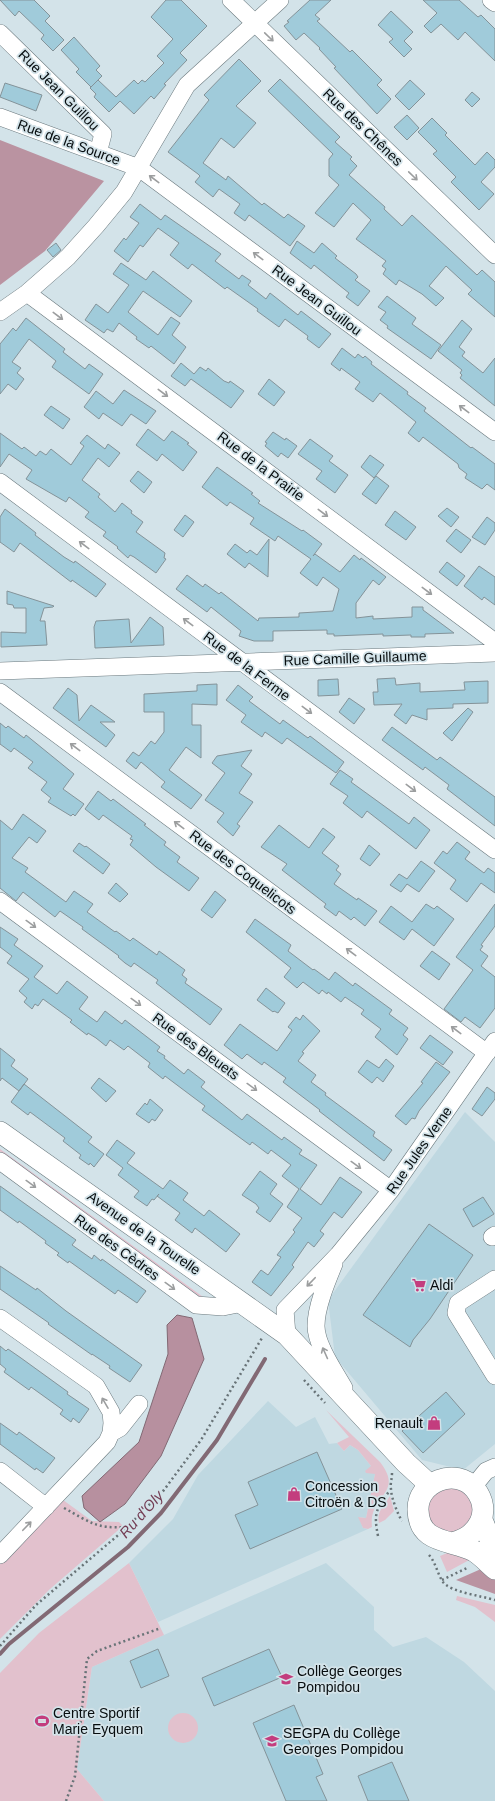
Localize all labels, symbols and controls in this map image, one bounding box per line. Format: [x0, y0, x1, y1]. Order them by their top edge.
one-way arrow [264, 32, 274, 42]
street label: Rue Jean Guillou [15, 46, 103, 134]
street label: Rue des Chênes [320, 85, 406, 169]
street label: Rue de la Source [15, 116, 123, 168]
one-way arrow [408, 171, 418, 180]
one-way arrow [148, 175, 159, 183]
one-way arrow [253, 252, 264, 261]
street label: Rue Jean Guillou [269, 261, 365, 339]
one-way arrow [53, 312, 64, 320]
one-way arrow [157, 389, 168, 397]
one-way arrow [458, 405, 469, 413]
street label: Rue de la Prairie [215, 428, 308, 504]
one-way arrow [318, 508, 329, 517]
one-way arrow [78, 540, 89, 549]
one-way arrow [421, 586, 432, 595]
one-way arrow [183, 618, 194, 626]
street label: Rue de la Ferme [201, 628, 294, 704]
street label: Rue Camille Guillaume [283, 647, 427, 668]
one-way arrow [301, 706, 312, 715]
one-way arrow [70, 743, 81, 751]
one-way arrow [406, 784, 417, 792]
one-way arrow [174, 821, 185, 829]
street label: Rue des Coquelicots [187, 827, 299, 917]
one-way arrow [26, 920, 37, 929]
one-way arrow [346, 948, 357, 957]
one-way arrow [130, 998, 141, 1006]
street label: Rue des Bleuets [150, 1009, 242, 1083]
one-way arrow [450, 1026, 461, 1034]
one-way arrow [246, 1083, 257, 1091]
street label: Rue Jules Verne [383, 1103, 455, 1197]
one-way arrow [351, 1160, 362, 1169]
one-way arrow [26, 1180, 37, 1188]
street label: Avenue de la Tourelle [84, 1188, 204, 1278]
street label: Rue des Cèdres [71, 1211, 163, 1283]
one-way arrow [306, 1277, 316, 1287]
supermarket icon: Aldi [411, 1277, 427, 1293]
place label: Aldi [430, 1277, 453, 1293]
one-way arrow [164, 1282, 175, 1290]
one-way arrow [321, 1348, 328, 1360]
one-way arrow [101, 1397, 109, 1409]
place label: Renault [375, 1415, 423, 1431]
shop icon: Renault [426, 1415, 442, 1431]
place label: Concession Citroën & DS [305, 1478, 387, 1510]
water label: Ru d'Oly [116, 1486, 167, 1541]
shop icon: Concession Citroën & DS [286, 1486, 302, 1502]
one-way arrow [22, 1522, 31, 1532]
place label: Collège Georges Pompidou [297, 1663, 402, 1695]
school or university icon: Collège Georges Pompidou [278, 1671, 294, 1687]
place label: Centre Sportif Marie Eyquem [53, 1705, 143, 1737]
sports icon: Centre Sportif Marie Eyquem [34, 1713, 50, 1729]
place label: SEGPA du Collège Georges Pompidou [283, 1725, 404, 1757]
school or university icon: SEGPA du Collège Georges Pompidou [264, 1733, 280, 1749]

